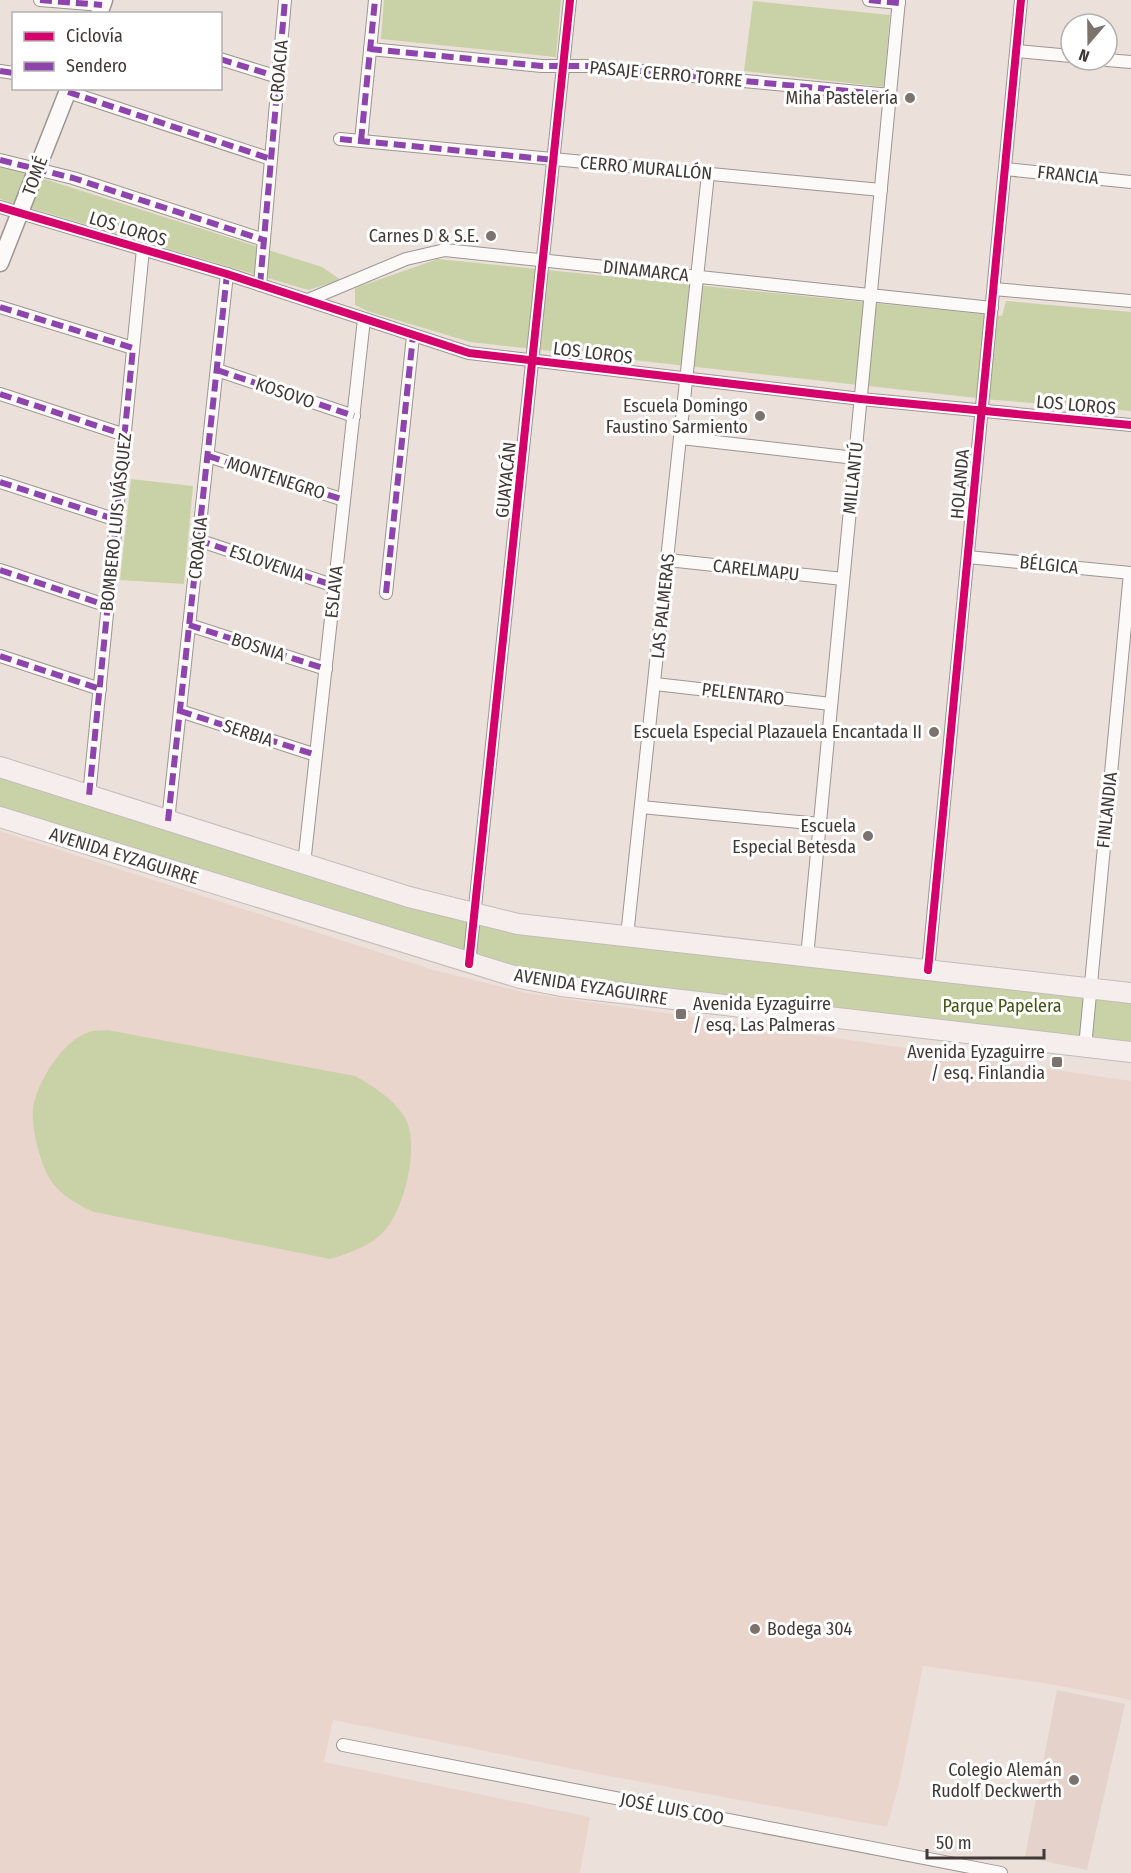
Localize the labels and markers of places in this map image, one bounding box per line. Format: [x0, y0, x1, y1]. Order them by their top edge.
place label: Miha Pastelería [786, 87, 898, 109]
marker: Miha Pastelería [903, 91, 917, 105]
place label: Carnes D & S.E. [369, 225, 479, 247]
marker: Carnes D & S.E. [484, 229, 498, 243]
place label: Escuela Domingo Faustino Sarmiento [606, 395, 748, 438]
marker: Escuela Domingo Faustino Sarmiento [753, 409, 767, 423]
place label: Escuela Especial Plazauela Encantada II [633, 721, 922, 743]
marker: Escuela Especial Plazauela Encantada II [927, 725, 941, 739]
place label: Escuela Especial Betesda [732, 815, 856, 858]
marker: Escuela Especial Betesda [861, 829, 875, 843]
place label: Avenida Eyzaguirre / esq. Las Palmeras [693, 993, 835, 1036]
marker: Avenida Eyzaguirre / esq. Las Palmeras [674, 1007, 688, 1021]
place label: Avenida Eyzaguirre / esq. Finlandia [907, 1041, 1045, 1084]
marker: Avenida Eyzaguirre / esq. Finlandia [1050, 1055, 1064, 1069]
place label: Bodega 304 [767, 1618, 853, 1640]
marker: Bodega 304 [748, 1622, 762, 1636]
place label: Colegio Alemán Rudolf Deckwerth [931, 1759, 1062, 1802]
marker: Colegio Alemán Rudolf Deckwerth [1067, 1773, 1081, 1787]

